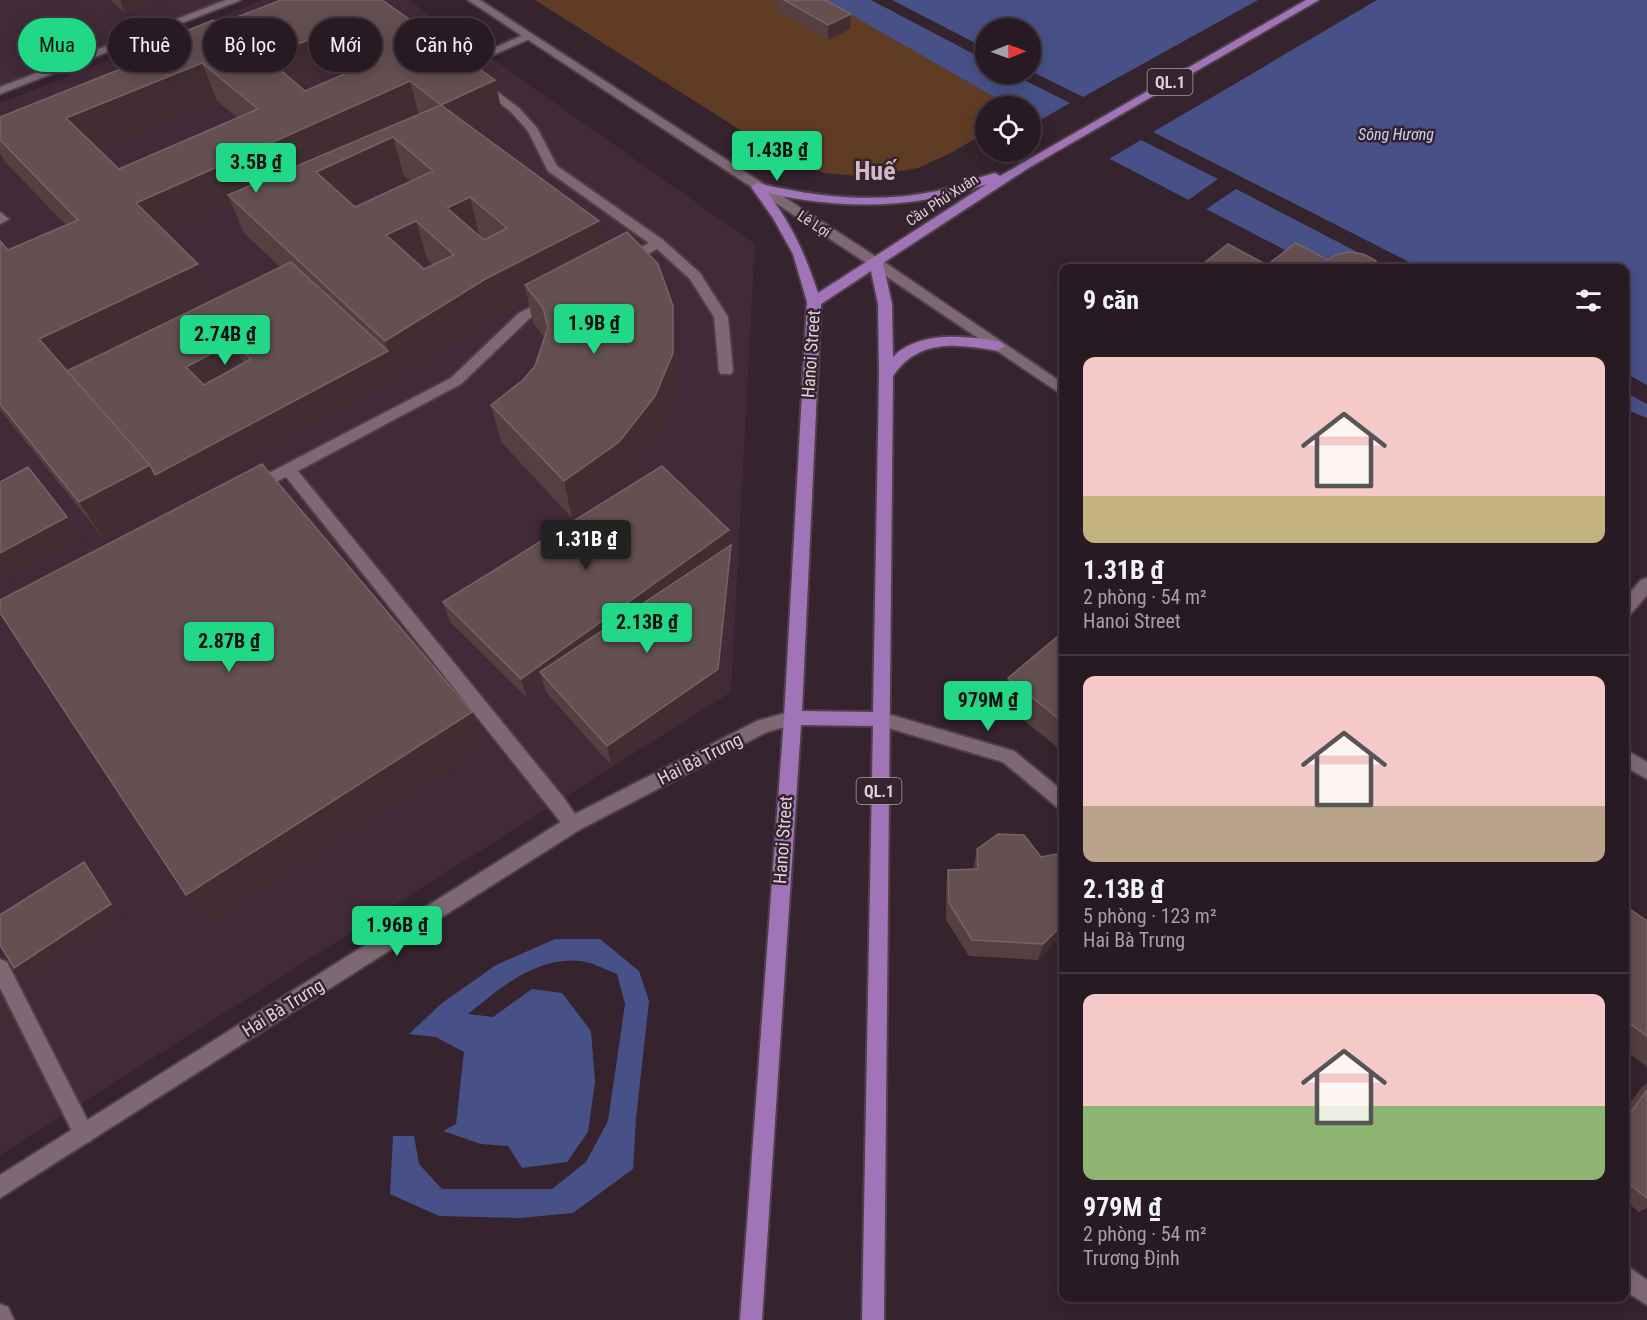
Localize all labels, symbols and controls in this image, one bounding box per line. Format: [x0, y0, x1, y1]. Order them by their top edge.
chip: Mua [18, 18, 96, 72]
chip: Thuê [108, 18, 191, 72]
chip: Bộ lọc [203, 18, 297, 72]
chip: Mới [309, 18, 382, 72]
chip: Căn hộ [394, 18, 494, 72]
north arrow [975, 18, 1041, 84]
map controls [975, 18, 1041, 162]
road number: QL.1 [1148, 69, 1192, 95]
button: locate [975, 96, 1041, 162]
water label: Sông Hương [1358, 125, 1434, 144]
pin: 1.43B ₫ [722, 131, 832, 182]
text: 1.43B ₫ [746, 138, 808, 162]
pin: 3.5B ₫ [207, 143, 305, 194]
text: 3.5B ₫ [230, 150, 282, 174]
district label: Huế [854, 156, 897, 186]
street label: Cầu Phú Xuân [903, 170, 981, 230]
street label: Lê Lợi [794, 207, 834, 241]
icon: filters [1572, 284, 1605, 317]
text: 9 căn [1083, 285, 1139, 315]
pin: 1.9B ₫ [545, 304, 643, 355]
street label: Hanoi Street [797, 309, 824, 399]
text: 1.9B ₫ [568, 311, 620, 335]
pin: 2.74B ₫ [170, 315, 280, 366]
text: 2.74B ₫ [194, 322, 256, 346]
icon: home [1290, 396, 1398, 504]
pin: 1.31B ₫ [531, 520, 641, 571]
text: 1.31B ₫ [555, 527, 617, 551]
text: 1.31B ₫ [1083, 555, 1164, 585]
text: 2 phòng · 54 m² [1083, 585, 1207, 609]
pin: 2.13B ₫ [592, 603, 702, 654]
text: Hanoi Street [1083, 609, 1181, 633]
text: 2.13B ₫ [616, 610, 678, 634]
pin: 2.87B ₫ [174, 622, 284, 673]
text: 2.87B ₫ [198, 629, 260, 653]
pin: 979M ₫ [939, 681, 1037, 732]
text: 979M ₫ [958, 688, 1018, 712]
icon: home [1290, 715, 1398, 823]
street label: Hai Bà Trưng [654, 728, 746, 789]
road number: QL.1 [856, 778, 902, 804]
street label: Hanoi Street [769, 795, 796, 885]
text: 2.13B ₫ [1083, 874, 1164, 904]
text: 5 phòng · 123 m² [1083, 904, 1217, 928]
pin: 1.96B ₫ [342, 906, 452, 957]
text: 1.96B ₫ [366, 913, 428, 937]
text: Hai Bà Trưng [1083, 928, 1185, 952]
street label: Hai Bà Trưng [238, 974, 327, 1041]
icon: home [1290, 1033, 1398, 1141]
text: 979M ₫ [1083, 1192, 1161, 1222]
text: 2 phòng · 54 m² [1083, 1222, 1207, 1246]
text: Trương Định [1083, 1246, 1180, 1270]

